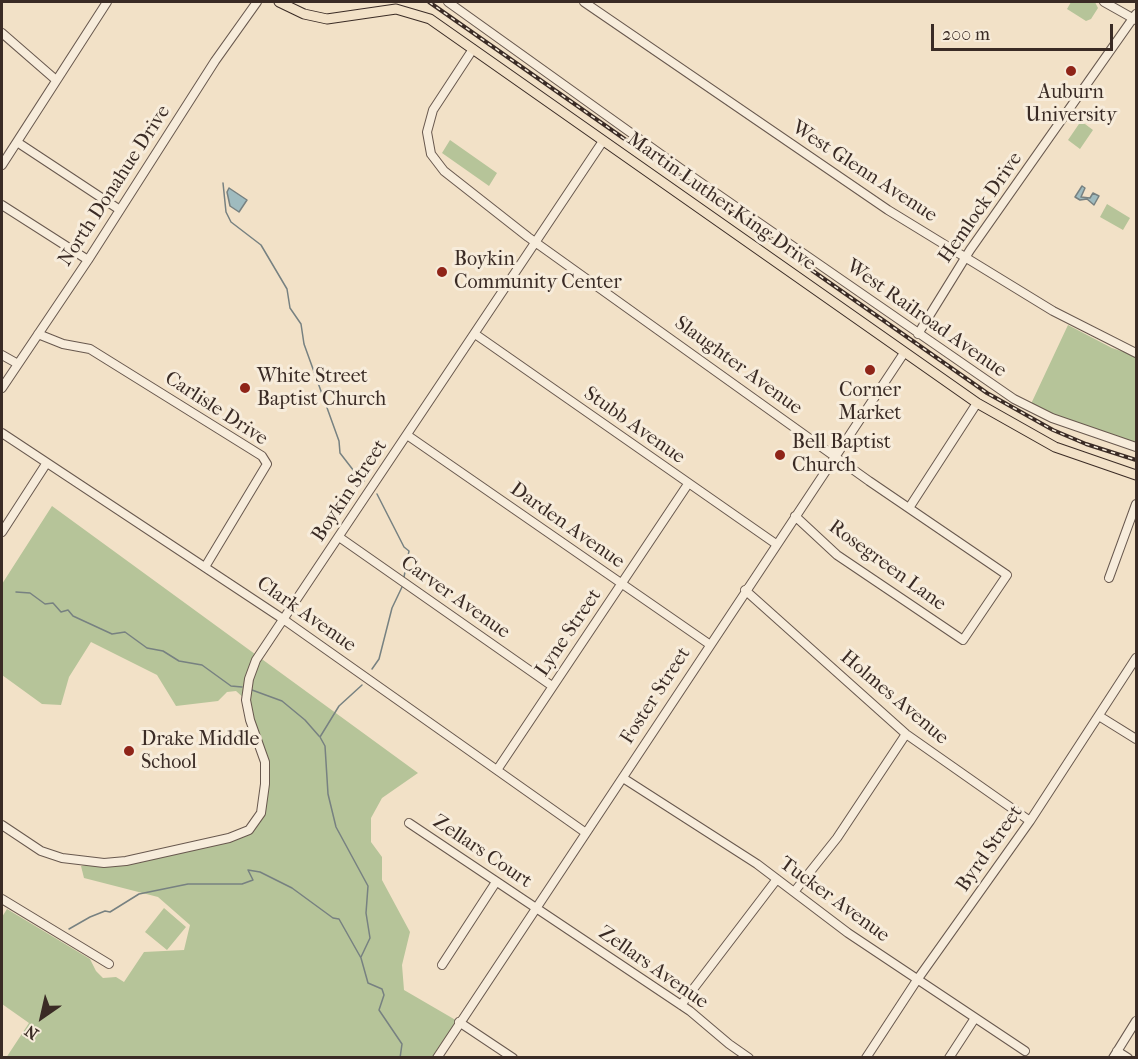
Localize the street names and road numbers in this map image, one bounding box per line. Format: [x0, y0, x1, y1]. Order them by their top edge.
street label: North Donahue Drive [54, 101, 176, 271]
street label: West Glenn Avenue [787, 116, 941, 228]
street label: Martin Luther King Drive [622, 128, 820, 276]
street label: Hemlock Drive [934, 148, 1028, 268]
street label: West Railroad Avenue [841, 255, 1011, 383]
street label: Slaughter Avenue [669, 311, 807, 421]
street label: Carlisle Drive [160, 367, 272, 451]
street label: Stubb Avenue [579, 382, 689, 470]
street label: Boykin Street [307, 435, 393, 547]
street label: Darden Avenue [505, 478, 629, 574]
street label: Rosegreen Lane [824, 515, 950, 617]
street label: Carver Avenue [396, 551, 514, 645]
street label: Clark Avenue [252, 572, 360, 658]
street label: Lyne Street [531, 585, 607, 681]
street label: Foster Street [616, 643, 696, 749]
street label: Holmes Avenue [835, 646, 953, 750]
street label: Byrd Street [952, 801, 1028, 897]
street label: Zellars Court [428, 810, 536, 894]
street label: Tucker Avenue [774, 852, 894, 948]
street label: Zellars Avenue [594, 921, 712, 1015]

